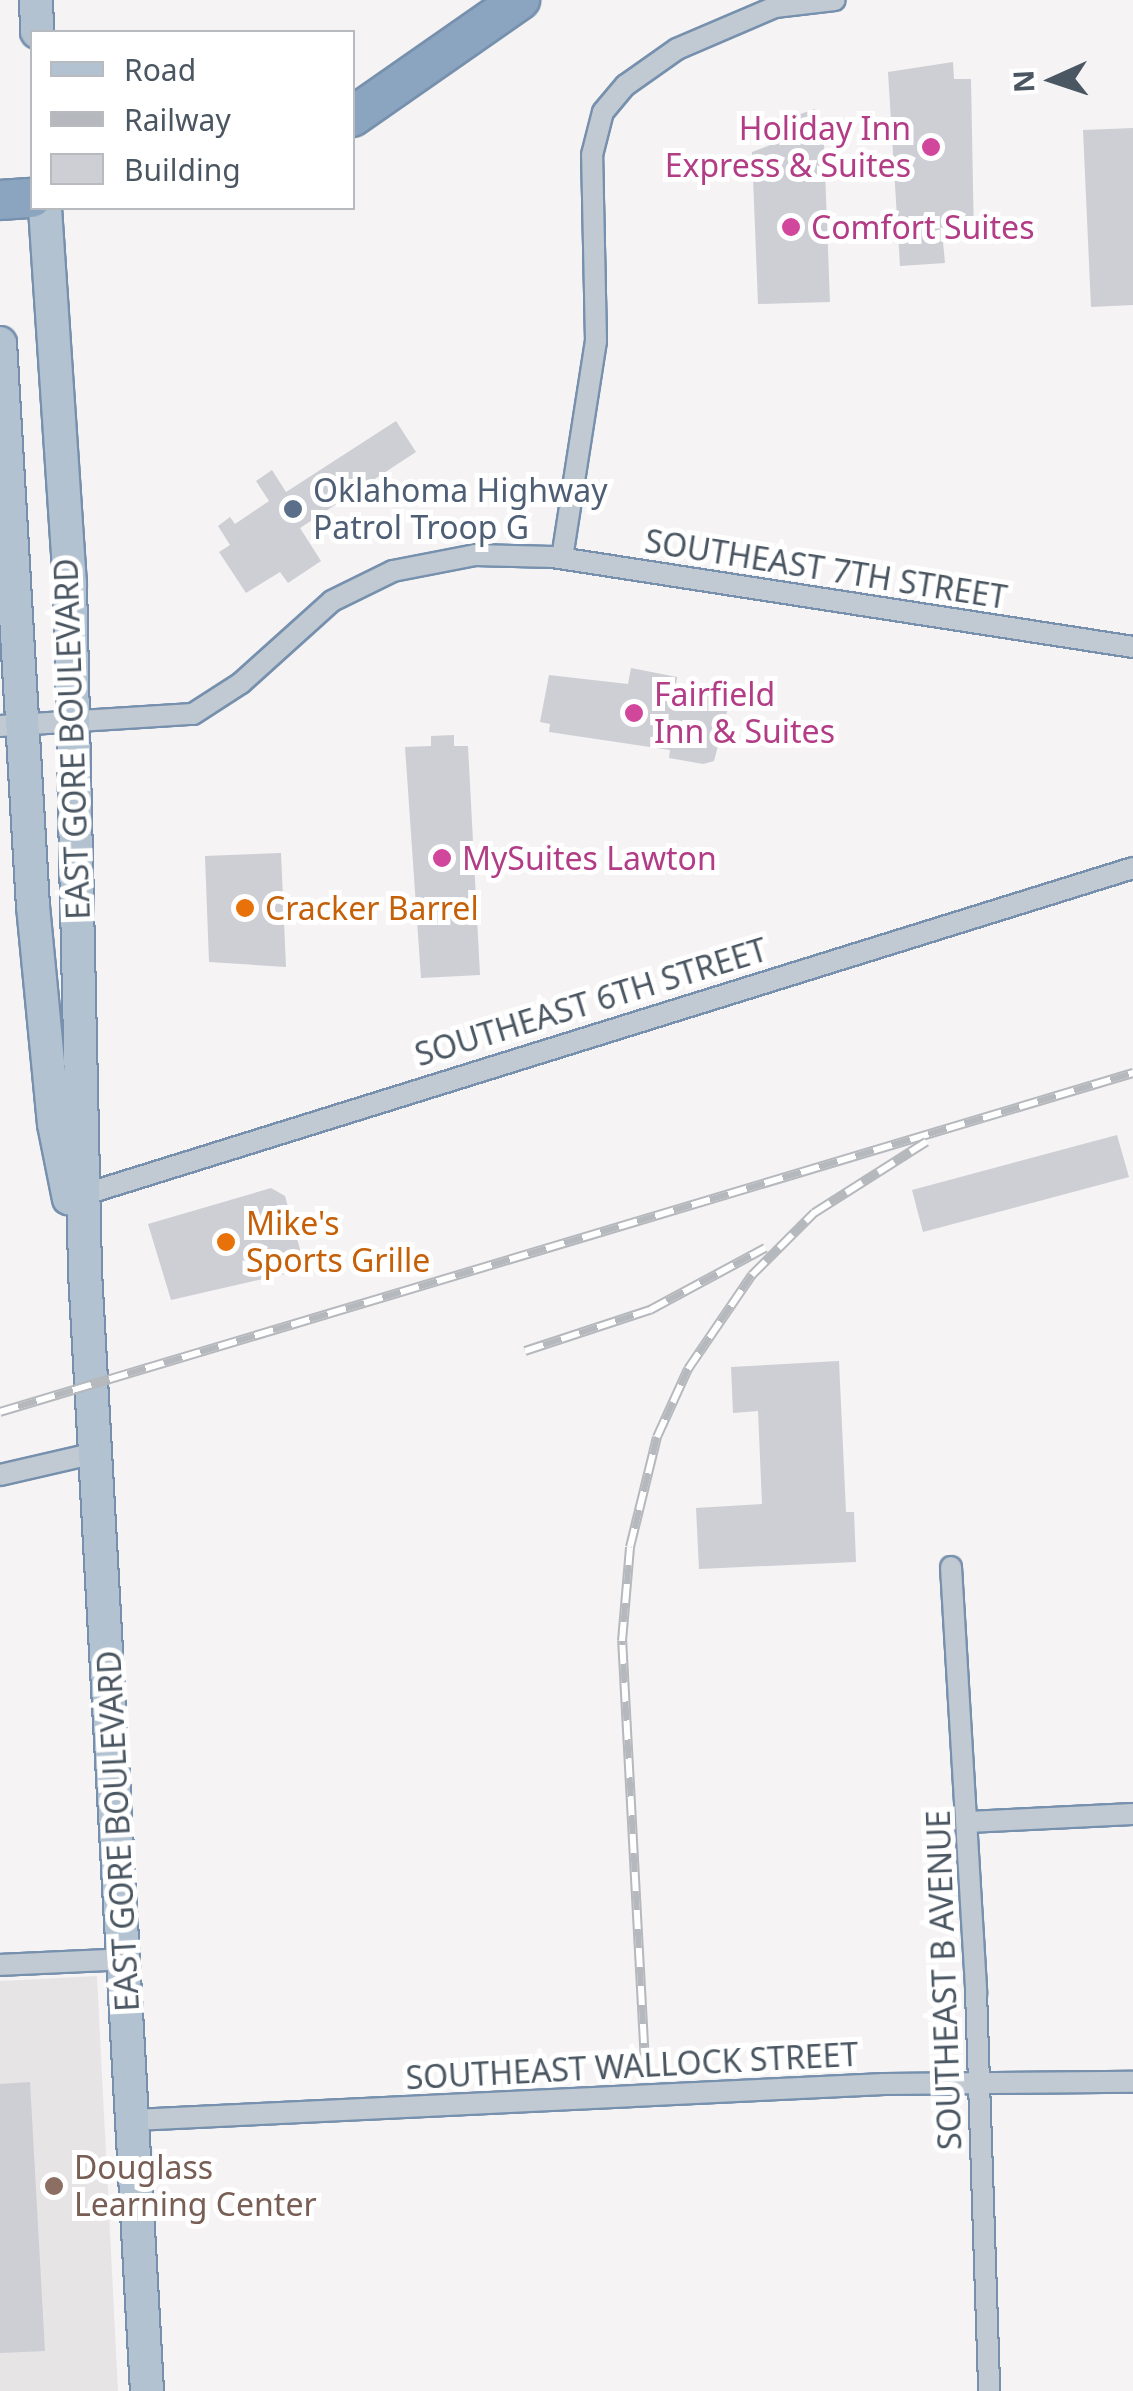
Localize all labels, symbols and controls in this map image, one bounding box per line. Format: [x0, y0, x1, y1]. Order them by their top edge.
legend [30, 30, 355, 210]
north arrow [1003, 30, 1103, 130]
text: Road [124, 49, 196, 90]
text: N [1003, 69, 1043, 94]
text: Railway [124, 99, 231, 140]
place label: Holiday Inn Express & Suites [665, 110, 911, 185]
marker: Holiday Inn Express & Suites [920, 136, 942, 158]
text: Building [124, 149, 241, 190]
place label: Comfort Suites [811, 208, 1034, 246]
marker: Comfort Suites [780, 216, 802, 238]
place label: Oklahoma Highway Patrol Troop G [313, 472, 607, 547]
marker: Oklahoma Highway Patrol Troop G [282, 498, 304, 520]
street label: SOUTHEAST 7TH STREET [642, 521, 1010, 617]
street label: EAST GORE BOULEVARD [47, 558, 97, 920]
place label: Fairfield Inn & Suites [654, 676, 835, 751]
marker: Fairfield Inn & Suites [623, 702, 645, 724]
place label: MySuites Lawton [462, 839, 717, 877]
marker: MySuites Lawton [431, 847, 453, 869]
place label: Cracker Barrel [265, 889, 479, 927]
marker: Cracker Barrel [234, 897, 256, 919]
street label: SOUTHEAST 6TH STREET [410, 930, 772, 1074]
place label: Mike's Sports Grille [246, 1205, 430, 1280]
marker: Mike's Sports Grille [215, 1231, 237, 1253]
street label: EAST GORE BOULEVARD [89, 1649, 147, 2013]
street label: SOUTHEAST B AVENUE [919, 1809, 969, 2151]
street label: SOUTHEAST WALLOCK STREET [405, 2035, 859, 2097]
place label: Douglass Learning Center [74, 2149, 317, 2224]
marker: Douglass Learning Center [43, 2175, 65, 2197]

